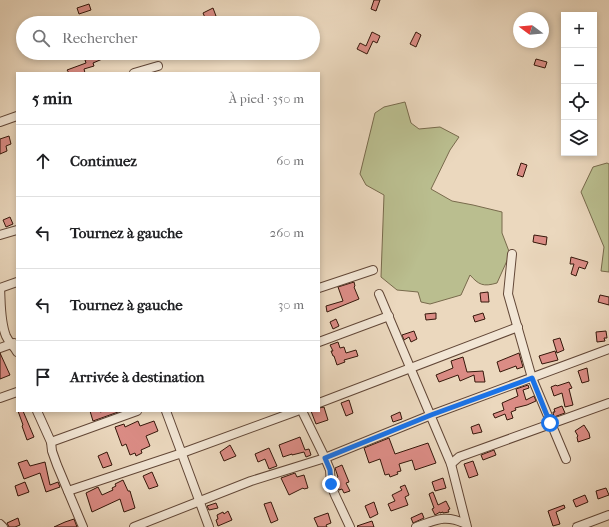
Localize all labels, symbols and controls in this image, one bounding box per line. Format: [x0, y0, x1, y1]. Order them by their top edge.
north arrow [513, 12, 549, 48]
map controls [561, 12, 597, 156]
button: + [561, 12, 597, 48]
search box [16, 16, 320, 60]
icon: search [30, 27, 52, 49]
text: Rechercher [62, 29, 137, 47]
button: − [561, 48, 597, 84]
button: locate [561, 84, 597, 120]
text: 5 min [32, 88, 72, 108]
text: À pied · 350 m [229, 91, 304, 106]
button: layers [561, 120, 597, 156]
icon: ahead [32, 150, 54, 172]
text: Continuez [70, 152, 137, 170]
text: 60 m [276, 153, 304, 168]
icon: left [32, 222, 54, 244]
text: Tournez à gauche [70, 224, 183, 242]
text: 260 m [270, 225, 304, 240]
icon: left [32, 294, 54, 316]
text: Tournez à gauche [70, 296, 183, 314]
text: 30 m [278, 297, 304, 312]
icon: arrive [32, 366, 54, 388]
text: Arrivée à destination [70, 368, 205, 386]
route start [541, 414, 559, 432]
route end [322, 475, 340, 493]

